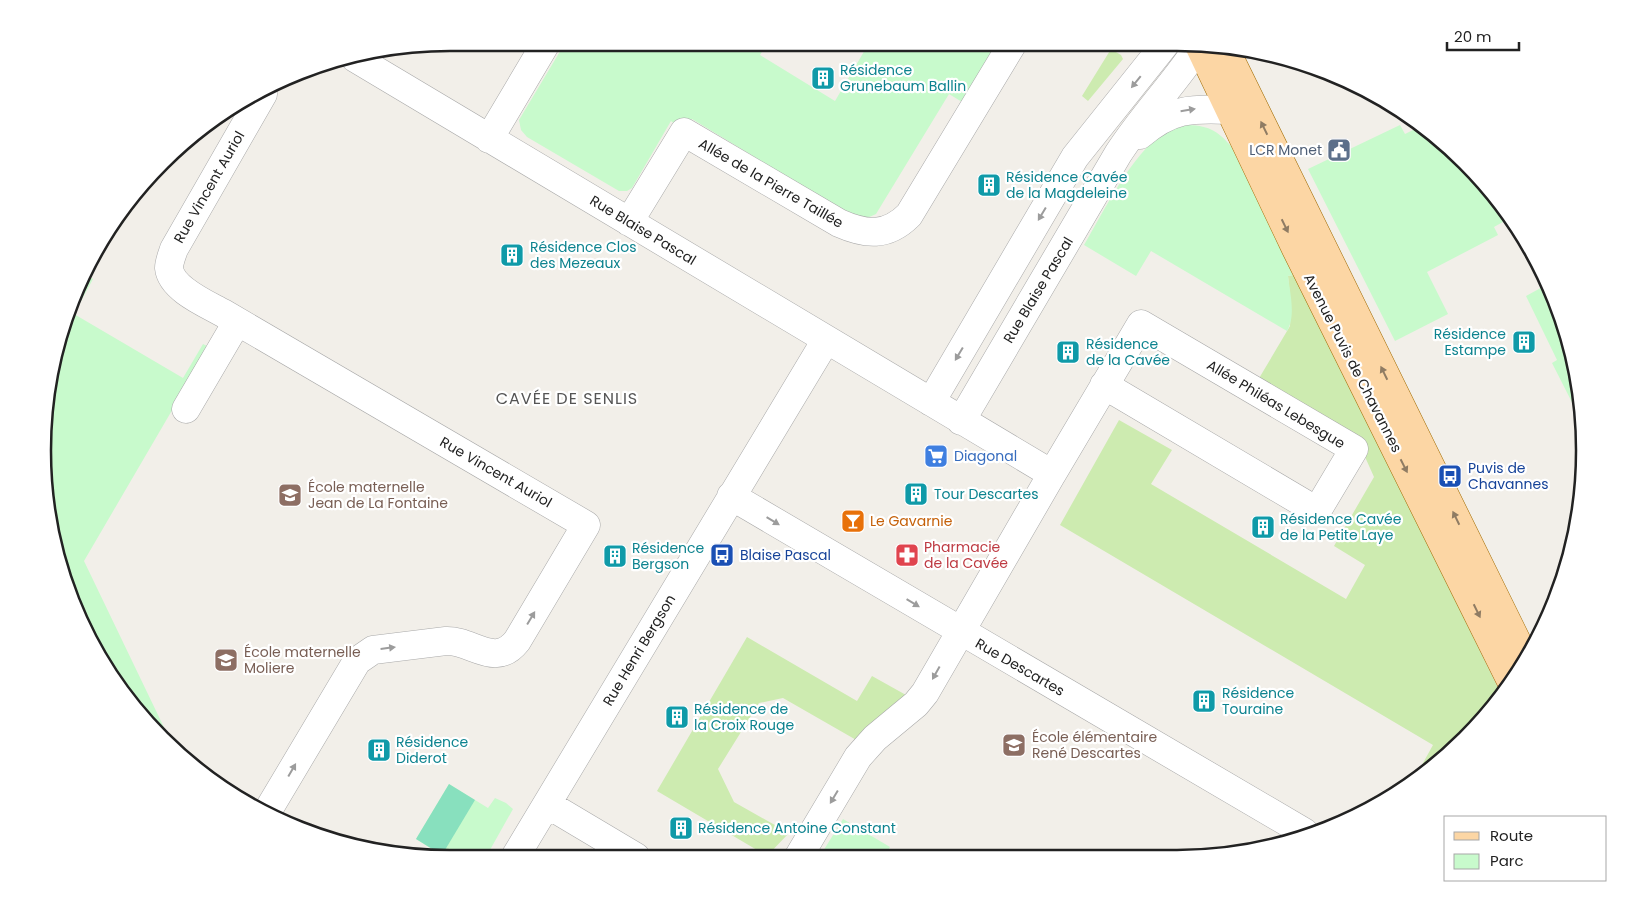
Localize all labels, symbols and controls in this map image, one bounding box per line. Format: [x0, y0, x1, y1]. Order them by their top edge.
scale bar [1447, 20, 1520, 52]
text: 20 m [1454, 26, 1492, 47]
place label: Résidence Grunebaum Ballin [840, 60, 966, 96]
building icon: Résidence Grunebaum Ballin [810, 65, 836, 91]
one-way arrow [1130, 75, 1141, 88]
one-way arrow [1180, 106, 1196, 114]
one-way arrow [1260, 120, 1268, 135]
street label: Rue Vincent Auriol [169, 127, 249, 247]
street label: Allée de la Pierre Taillée [695, 133, 847, 233]
public building icon: LCR Monet [1326, 137, 1352, 163]
place label: LCR Monet [1249, 140, 1322, 160]
place label: Résidence Cavée de la Magdeleine [1006, 167, 1128, 203]
building icon: Résidence Cavée de la Magdeleine [976, 172, 1002, 198]
street label: Rue Blaise Pascal [586, 190, 700, 270]
one-way arrow [1038, 206, 1046, 221]
one-way arrow [1281, 219, 1289, 234]
street label: Rue Blaise Pascal [998, 233, 1078, 347]
place label: Résidence Clos des Mezeaux [530, 237, 636, 273]
building icon: Résidence Clos des Mezeaux [499, 242, 525, 268]
street label: Avenue Puvis de Chavannes [1299, 270, 1407, 456]
place label: Résidence Estampe [1434, 324, 1506, 360]
building icon: Résidence Estampe [1511, 329, 1537, 355]
place label: Résidence de la Cavée [1086, 334, 1170, 370]
building icon: Résidence de la Cavée [1055, 339, 1081, 365]
one-way arrow [955, 347, 964, 360]
street label: Allée Philéas Lebesgue [1203, 355, 1349, 453]
one-way arrow [1380, 365, 1388, 380]
district label: CAVÉE DE SENLIS [496, 387, 638, 410]
street label: Rue Vincent Auriol [436, 432, 556, 512]
supermarket icon: Diagonal [923, 443, 949, 469]
place label: Diagonal [954, 446, 1017, 466]
place label: Puvis de Chavannes [1468, 458, 1548, 494]
one-way arrow [1400, 459, 1408, 473]
bus stop icon: Puvis de Chavannes [1437, 463, 1463, 489]
place label: École maternelle Jean de La Fontaine [308, 477, 448, 513]
building icon: Tour Descartes [903, 481, 929, 507]
school or university icon: École maternelle Jean de La Fontaine [277, 482, 303, 508]
place label: Tour Descartes [934, 484, 1039, 504]
bar icon: Le Gavarnie [840, 508, 866, 534]
place label: Résidence Cavée de la Petite Laye [1280, 509, 1402, 545]
place label: Le Gavarnie [870, 511, 953, 531]
one-way arrow [1452, 511, 1460, 526]
building icon: Résidence Cavée de la Petite Laye [1250, 514, 1276, 540]
one-way arrow [767, 516, 780, 525]
place label: Pharmacie de la Cavée [924, 537, 1008, 573]
place label: Résidence Bergson [632, 538, 705, 574]
bus stop icon: Blaise Pascal [709, 542, 735, 568]
pharmacy icon: Pharmacie de la Cavée [894, 542, 920, 568]
building icon: Résidence Bergson [602, 543, 628, 569]
place label: Blaise Pascal [740, 545, 831, 565]
street label: Rue Henri Bergson [598, 590, 680, 710]
one-way arrow [907, 599, 920, 608]
one-way arrow [1472, 604, 1481, 619]
one-way arrow [526, 612, 535, 625]
street label: Rue Descartes [972, 633, 1068, 701]
place label: École maternelle Moliere [244, 642, 361, 678]
one-way arrow [381, 644, 397, 652]
school or university icon: École maternelle Moliere [213, 647, 239, 673]
one-way arrow [932, 666, 940, 681]
place label: Résidence Touraine [1222, 683, 1295, 719]
building icon: Résidence Touraine [1191, 688, 1217, 714]
place label: Résidence de la Croix Rouge [694, 699, 794, 735]
building icon: Résidence de la Croix Rouge [664, 704, 690, 730]
place label: École élémentaire René Descartes [1032, 727, 1158, 763]
place label: Résidence Diderot [396, 732, 469, 768]
school or university icon: École élémentaire René Descartes [1001, 732, 1027, 758]
building icon: Résidence Diderot [366, 737, 392, 763]
one-way arrow [287, 764, 296, 777]
one-way arrow [829, 791, 838, 804]
building icon: Résidence Antoine Constant [668, 815, 694, 841]
legend [1444, 816, 1607, 881]
place label: Résidence Antoine Constant [698, 818, 896, 838]
text: Route [1490, 825, 1533, 846]
text: Parc [1490, 850, 1524, 871]

